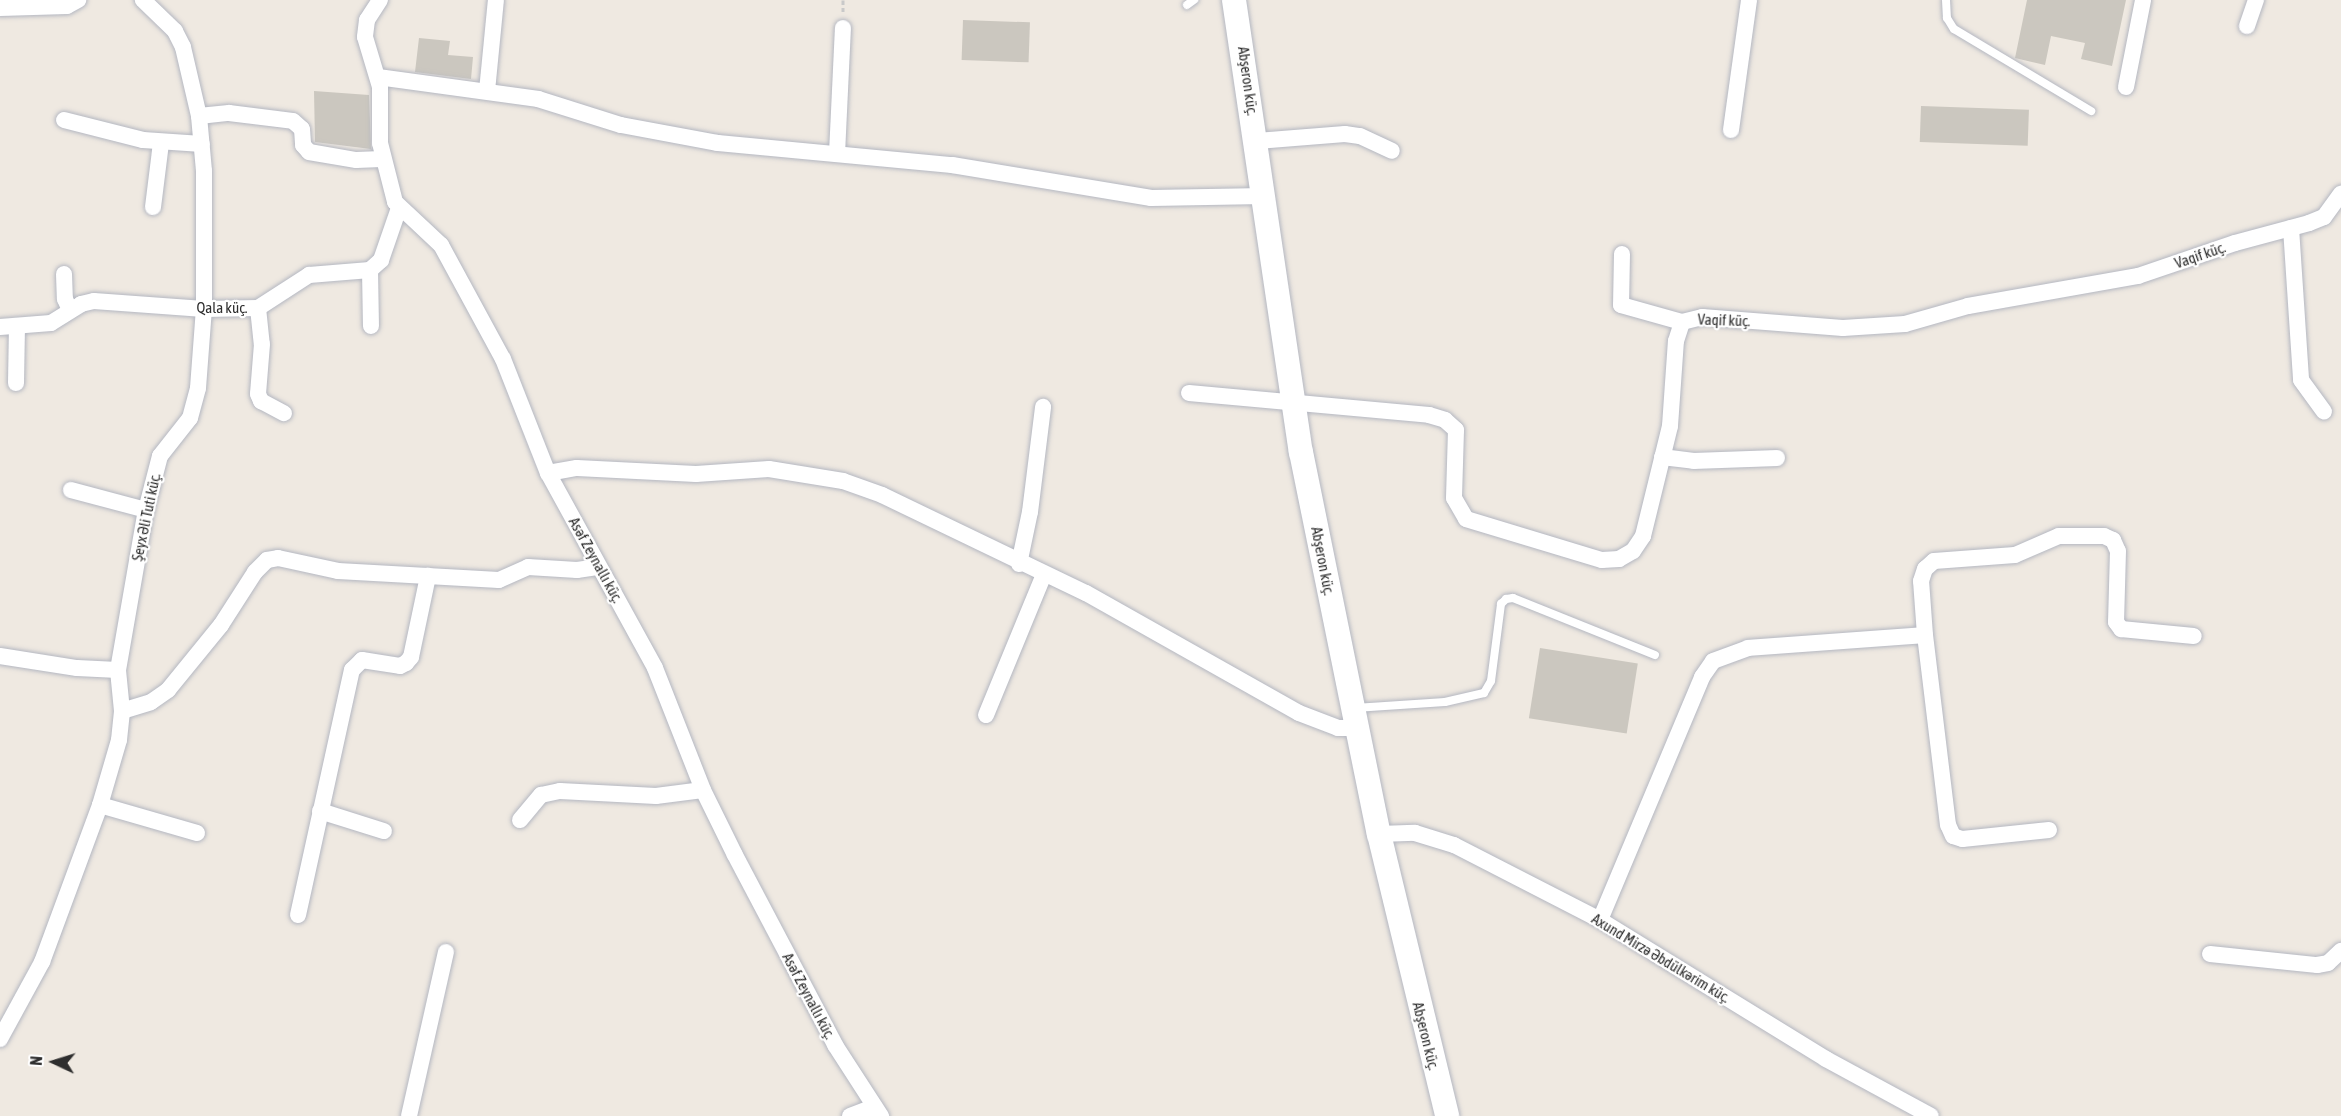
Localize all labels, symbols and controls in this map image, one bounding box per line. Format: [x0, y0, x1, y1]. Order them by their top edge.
street label: Abşeron küç. [1234, 45, 1262, 117]
street label: Vaqif küç. [2172, 238, 2228, 272]
street label: Qala küç. [197, 299, 247, 317]
street label: Vaqif küç. [1697, 310, 1751, 330]
street label: Şeyx Əli Tuti küç. [128, 471, 164, 563]
street label: Asəf Zeynallı küç. [565, 514, 627, 606]
street label: Abşeron küç. [1308, 525, 1338, 597]
street label: Axund Mirzə Əbdülkərim küç. [1589, 910, 1733, 1006]
street label: Asəf Zeynallı küç. [779, 950, 839, 1042]
street label: Abşeron küç. [1409, 1000, 1443, 1072]
north arrow [24, 1032, 84, 1092]
text: N [27, 1055, 45, 1066]

